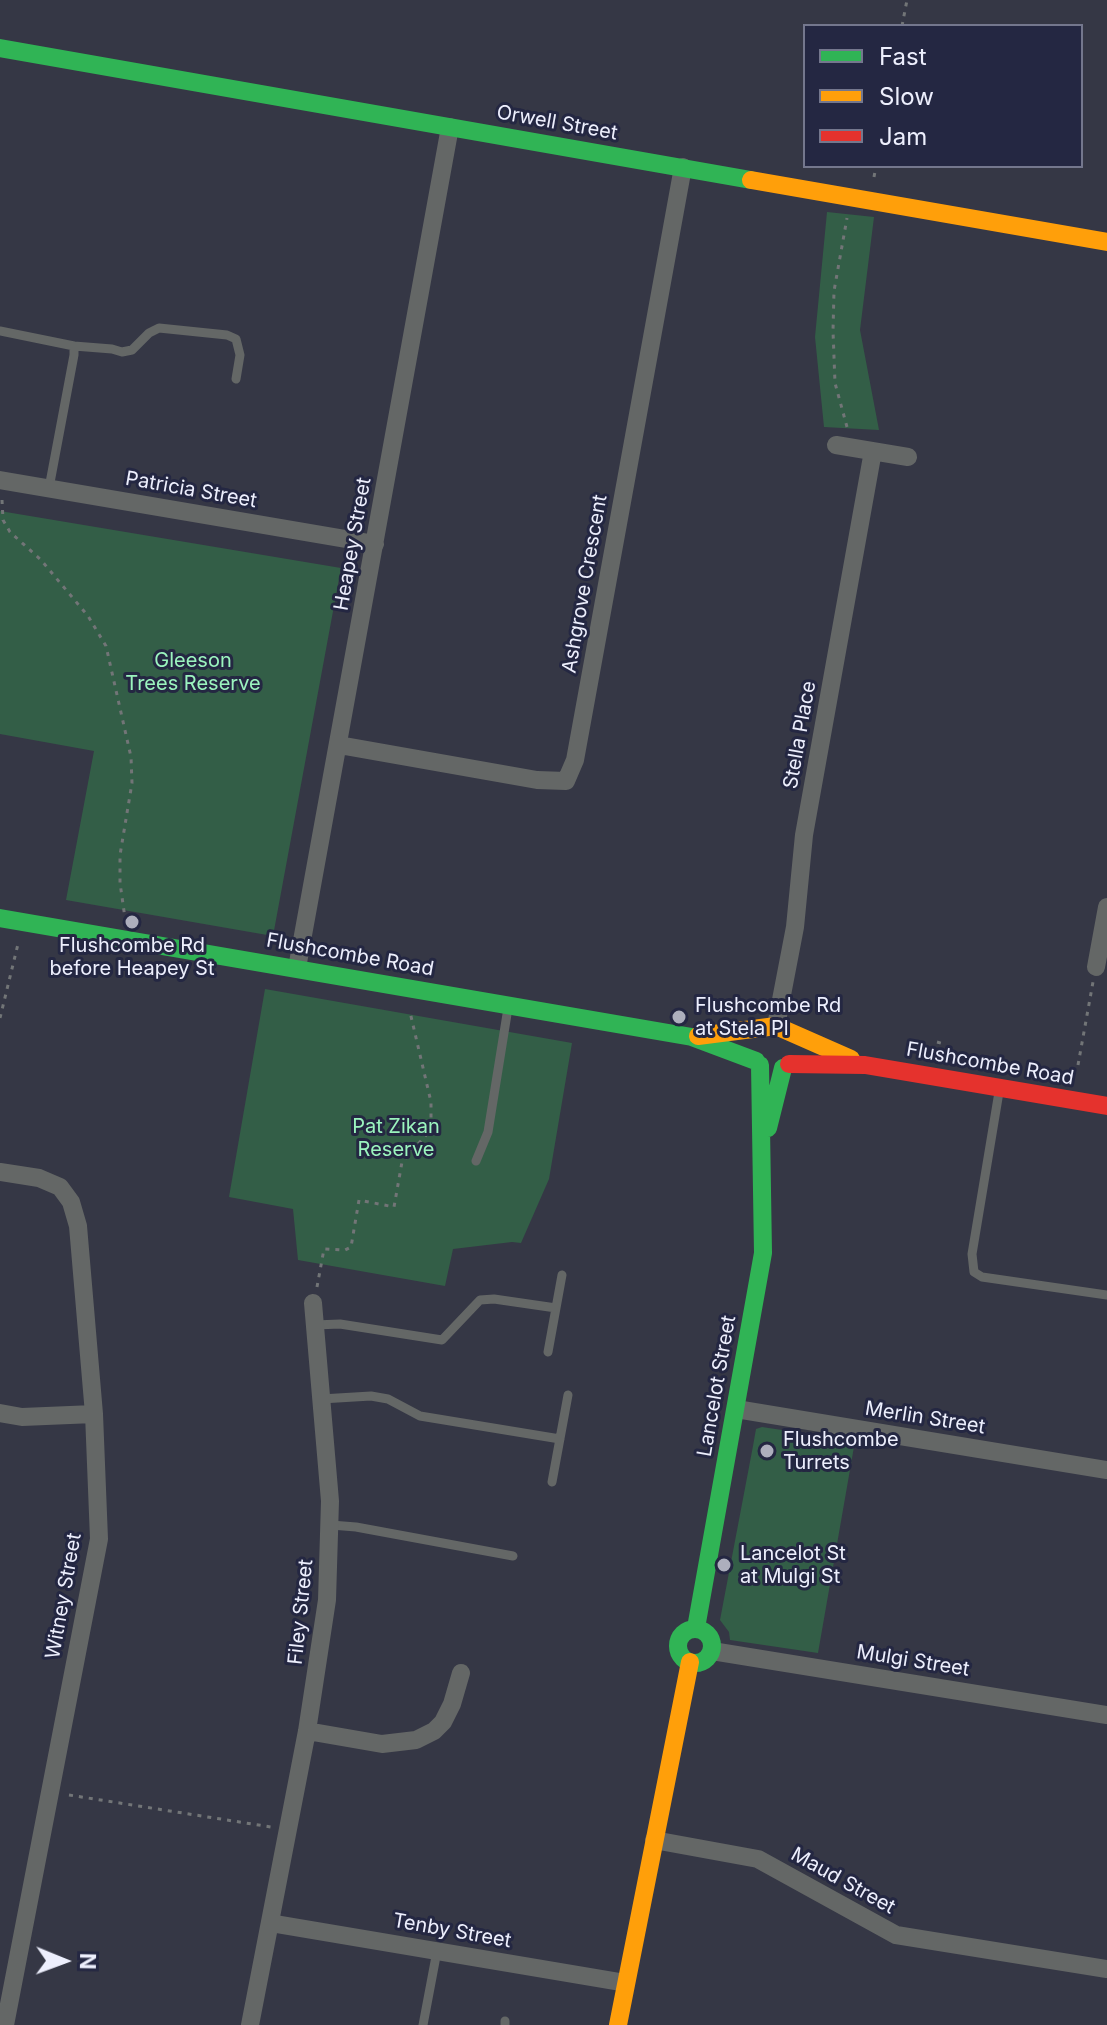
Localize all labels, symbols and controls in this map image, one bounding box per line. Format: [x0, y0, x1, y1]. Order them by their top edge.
legend [803, 24, 1083, 168]
text: Fast [879, 42, 927, 71]
text: Slow [879, 82, 934, 111]
street label: Orwell Street [495, 101, 619, 145]
text: Jam [879, 122, 927, 151]
street label: Patricia Street [124, 467, 258, 513]
street label: Heapey Street [329, 476, 377, 612]
street label: Ashgrove Crescent [557, 493, 613, 675]
park label: Gleeson Trees Reserve [125, 649, 261, 696]
street label: Stella Place [779, 679, 821, 791]
marker: Flushcombe Rd before Heapey St [123, 913, 141, 931]
street label: Flushcombe Road [264, 928, 436, 982]
place label: Flushcombe Rd before Heapey St [50, 934, 214, 981]
place label: Flushcombe Rd at Stela Pl [695, 994, 841, 1041]
marker: Flushcombe Rd at Stela Pl [670, 1008, 688, 1026]
street label: Flushcombe Road [904, 1037, 1076, 1091]
park label: Pat Zikan Reserve [352, 1115, 440, 1162]
street label: Lancelot Street [693, 1314, 741, 1458]
street label: Merlin Street [863, 1397, 987, 1439]
place label: Flushcombe Turrets [783, 1428, 899, 1475]
marker: Flushcombe Turrets [758, 1442, 776, 1460]
street label: Witney Street [41, 1531, 87, 1661]
place label: Lancelot St at Mulgi St [740, 1542, 846, 1589]
marker: Lancelot St at Mulgi St [715, 1556, 733, 1574]
street label: Filey Street [284, 1558, 318, 1666]
street label: Mulgi Street [855, 1640, 971, 1682]
street label: Maud Street [787, 1843, 899, 1919]
street label: Tenby Street [391, 1909, 513, 1953]
north arrow [24, 1921, 104, 2001]
text: N [75, 1953, 101, 1970]

